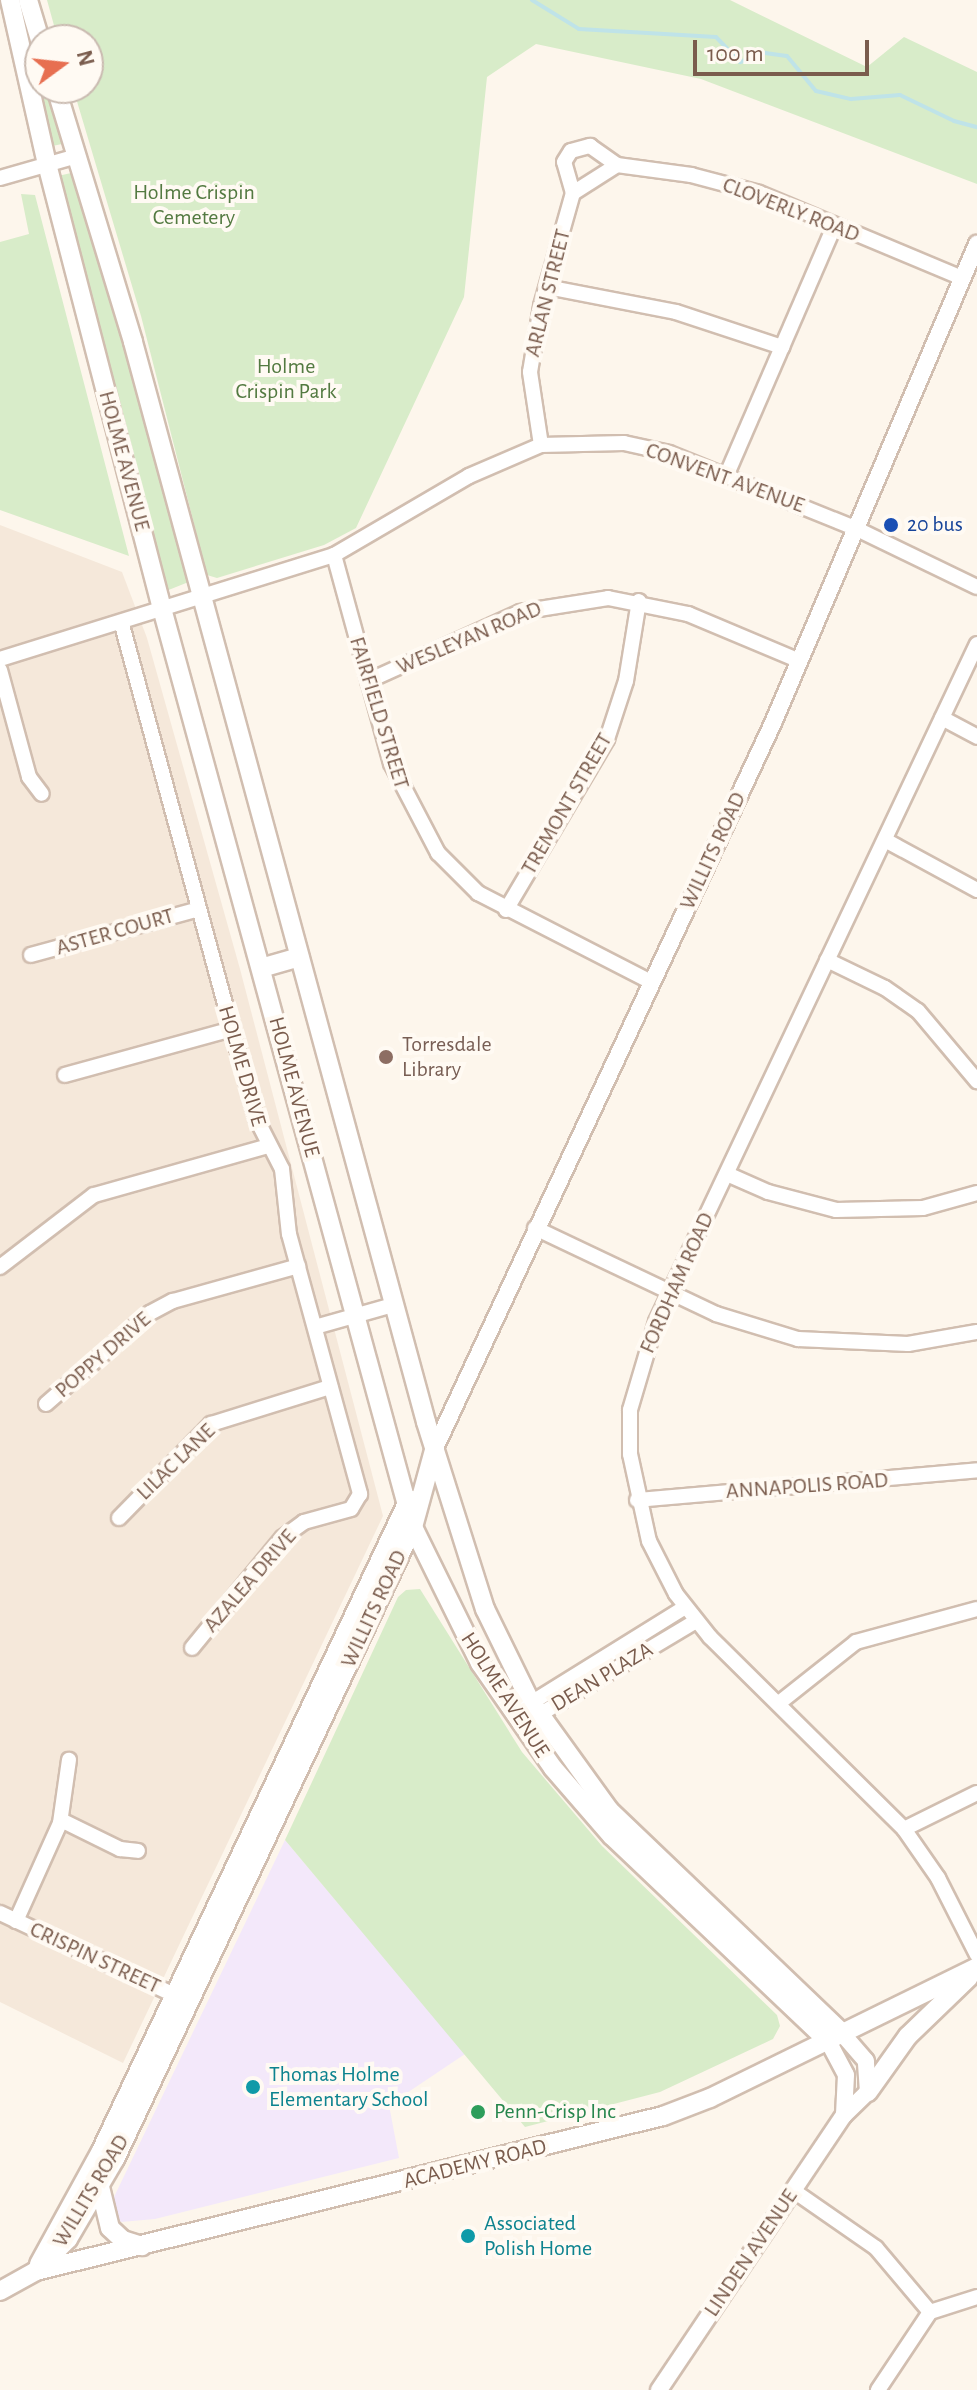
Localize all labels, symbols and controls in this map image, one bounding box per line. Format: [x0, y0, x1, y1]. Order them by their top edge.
north arrow [24, 24, 104, 104]
scale bar [697, 24, 873, 74]
text: 100 m [707, 42, 764, 66]
text: N [73, 48, 98, 69]
street label: CLOVERLY ROAD [719, 172, 863, 248]
park label: Holme Crispin Cemetery [133, 179, 255, 230]
street label: ARLAN STREET [519, 227, 577, 359]
park label: Holme Crispin Park [235, 353, 337, 404]
street label: HOLME AVENUE [93, 388, 155, 534]
street label: CONVENT AVENUE [642, 437, 808, 519]
place label: 20 bus [907, 512, 963, 538]
marker: 20 bus [882, 516, 900, 534]
street label: WESLEYAN ROAD [393, 596, 545, 680]
street label: FAIRFIELD STREET [343, 634, 415, 792]
street label: TREMONT STREET [516, 729, 618, 879]
street label: WILLITS ROAD [674, 788, 752, 914]
street label: ASTER COURT [53, 903, 177, 961]
street label: HOLME DRIVE [212, 1003, 272, 1129]
street label: HOLME AVENUE [263, 1014, 325, 1160]
place label: Torresdale Library [402, 1031, 492, 1082]
marker: Torresdale Library [377, 1048, 395, 1066]
street label: FORDHAM ROAD [634, 1209, 720, 1357]
street label: POPPY DRIVE [50, 1306, 156, 1404]
street label: LILAC LANE [131, 1418, 221, 1506]
street label: ANNAPOLIS ROAD [725, 1467, 889, 1505]
street label: AZALEA DRIVE [198, 1524, 302, 1638]
street label: WILLITS ROAD [335, 1546, 413, 1672]
street label: HOLME AVENUE [455, 1627, 555, 1763]
street label: DEAN PLAZA [546, 1636, 658, 1718]
street label: CRISPIN STREET [26, 1916, 164, 2000]
place label: Thomas Holme Elementary School [269, 2061, 428, 2112]
marker: Thomas Holme Elementary School [244, 2078, 262, 2096]
place label: Penn-Crisp Inc [494, 2099, 616, 2125]
marker: Penn-Crisp Inc [469, 2103, 487, 2121]
street label: WILLITS ROAD [47, 2130, 135, 2252]
street label: ACADEMY ROAD [401, 2133, 549, 2195]
street label: LINDEN AVENUE [699, 2184, 803, 2322]
place label: Associated Polish Home [484, 2210, 592, 2262]
marker: Associated Polish Home [459, 2227, 477, 2245]

